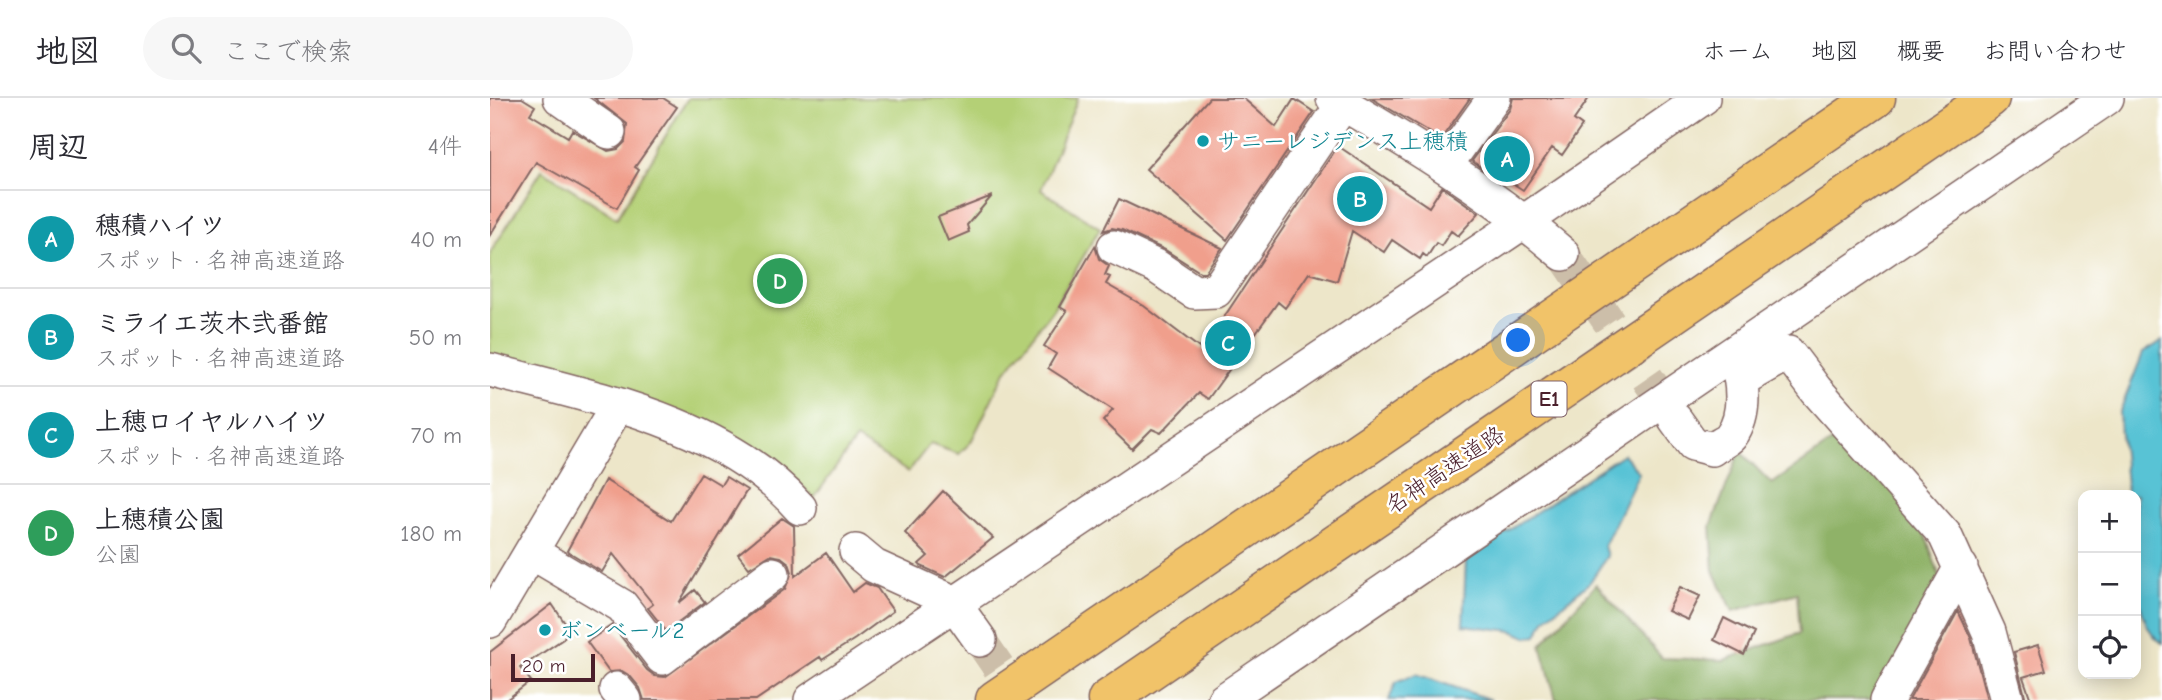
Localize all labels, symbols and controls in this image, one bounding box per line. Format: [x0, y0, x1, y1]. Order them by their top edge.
search box [143, 17, 633, 80]
icon: search [167, 29, 205, 67]
text: 地図 [35, 32, 101, 70]
text: ここで検索 [223, 37, 353, 67]
text: ホーム [1702, 37, 1773, 65]
text: 地図 [1811, 37, 1859, 65]
text: 概要 [1897, 37, 1945, 65]
text: お問い合わせ [1983, 37, 2127, 65]
place label: サニーレジデンス上穂積 [1217, 128, 1469, 155]
text: 周辺 [28, 130, 88, 165]
text: 4件 [428, 133, 462, 160]
marker: サニーレジデンス上穂積 [1195, 133, 1211, 149]
pin: A [1484, 133, 1530, 185]
pin: B [1337, 173, 1383, 225]
text: 穂積ハイツ [95, 211, 225, 241]
text: A [45, 226, 57, 253]
text: 40 m [410, 226, 462, 253]
text: スポット · 名神高速道路 [95, 247, 344, 274]
pin: D [757, 255, 803, 307]
text: ミライエ茨木弐番館 [95, 309, 328, 339]
pin: C [1205, 317, 1251, 369]
your location [1501, 323, 1535, 357]
text: B [44, 324, 58, 351]
text: 50 m [409, 324, 462, 351]
text: スポット · 名神高速道路 [95, 345, 344, 372]
road number: E1 [1532, 382, 1566, 416]
text: 上穂ロイヤルハイツ [95, 407, 328, 437]
street label: 名神高速道路 [1380, 420, 1510, 520]
text: C [44, 422, 58, 449]
text: 70 m [410, 422, 462, 449]
text: スポット · 名神高速道路 [95, 443, 344, 470]
map controls [2078, 490, 2141, 679]
button: + [2078, 490, 2141, 553]
text: 上穂積公園 [95, 505, 225, 535]
text: D [44, 520, 58, 547]
text: 180 m [400, 520, 462, 547]
text: 公園 [95, 541, 141, 568]
button: − [2078, 553, 2141, 616]
button: locate [2078, 616, 2141, 679]
place label: ボンベール2 [559, 617, 685, 644]
marker: ボンベール2 [537, 622, 553, 638]
scale bar [511, 651, 595, 683]
text: 20 m [522, 655, 566, 677]

